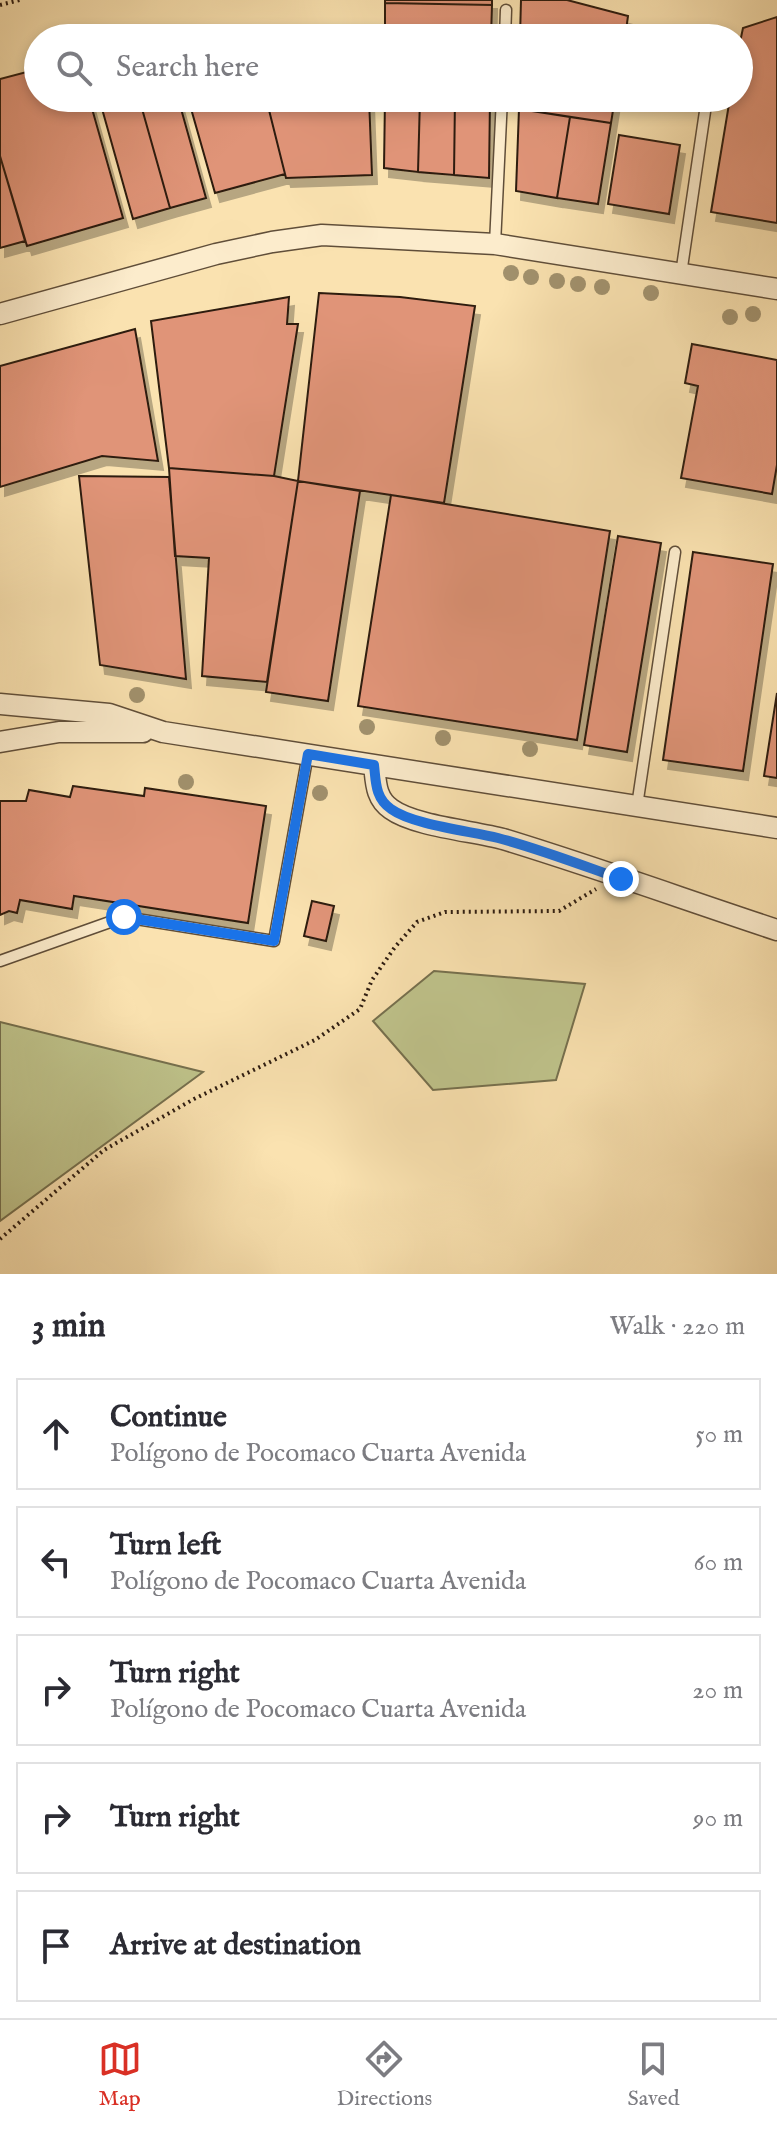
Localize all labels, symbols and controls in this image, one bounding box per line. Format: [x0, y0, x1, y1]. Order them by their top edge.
search box [24, 24, 753, 112]
icon: search [52, 46, 96, 90]
text: Search here [116, 49, 259, 87]
route end [603, 861, 639, 897]
route start [106, 899, 142, 935]
text: 3 min [32, 1305, 106, 1348]
text: Walk · 220 m [610, 1310, 745, 1343]
text: Continue [110, 1399, 227, 1437]
icon: ahead [34, 1412, 78, 1456]
text: 50 m [695, 1418, 743, 1451]
text: Polígono de Pocomaco Cuarta Avenida [110, 1437, 526, 1470]
text: Turn left [110, 1527, 221, 1565]
icon: left [34, 1540, 78, 1584]
text: 60 m [694, 1546, 743, 1579]
text: Polígono de Pocomaco Cuarta Avenida [110, 1565, 526, 1598]
text: Turn right [110, 1655, 240, 1693]
icon: right [34, 1668, 78, 1712]
text: 20 m [692, 1674, 743, 1707]
text: Polígono de Pocomaco Cuarta Avenida [110, 1693, 526, 1726]
icon: right [34, 1796, 78, 1840]
text: Turn right [110, 1799, 240, 1837]
text: 90 m [693, 1802, 743, 1835]
icon: arrive [34, 1924, 78, 1968]
text: Arrive at destination [110, 1927, 361, 1965]
tab: Map [98, 2037, 142, 2113]
tab: Directions [337, 2037, 432, 2113]
tab: Saved [627, 2037, 679, 2113]

